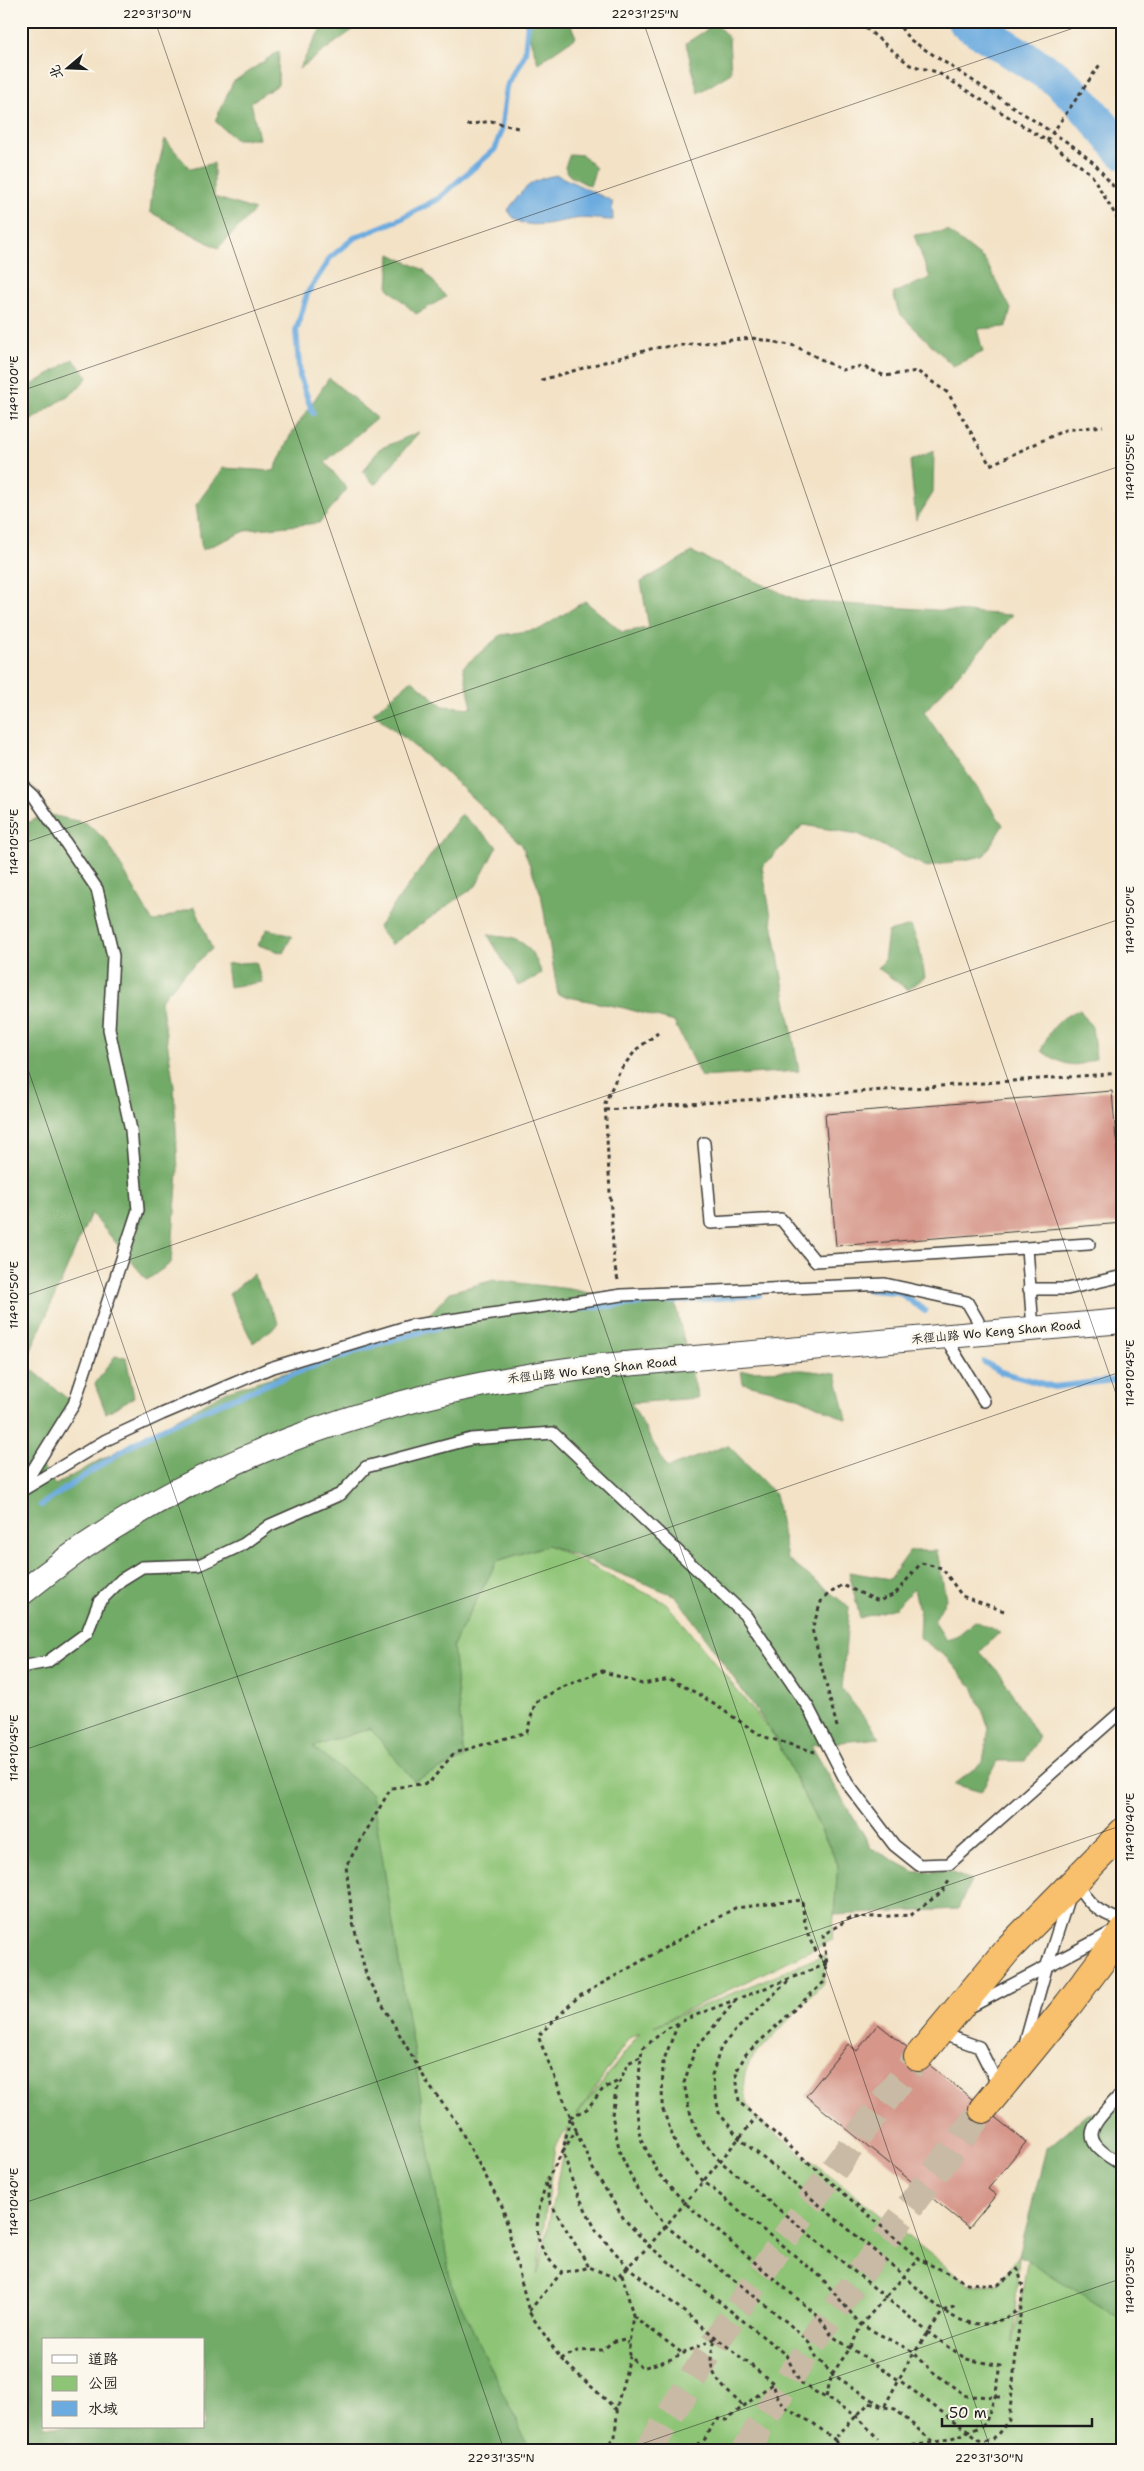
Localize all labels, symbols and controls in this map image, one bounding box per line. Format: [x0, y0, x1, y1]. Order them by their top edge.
text: 22°31'30"N [123, 6, 191, 22]
text: 22°31'25"N [611, 6, 679, 22]
north arrow [42, 42, 92, 92]
text: 北 [45, 63, 66, 82]
text: 114°11'00"E [6, 355, 22, 421]
text: 114°10'55"E [1122, 434, 1138, 500]
text: 114°10'55"E [6, 809, 22, 875]
text: 114°10'50"E [1122, 886, 1138, 954]
text: 114°10'50"E [6, 1261, 22, 1329]
street label: 禾徑山路 Wo Keng Shan Road [911, 1317, 1082, 1347]
text: 114°10'45"E [1122, 1339, 1138, 1407]
street label: 禾徑山路 Wo Keng Shan Road [507, 1353, 678, 1387]
text: 114°10'45"E [6, 1714, 22, 1782]
text: 114°10'40"E [1122, 1793, 1138, 1861]
text: 114°10'40"E [6, 2168, 22, 2236]
text: 114°10'35"E [1122, 2246, 1138, 2314]
legend [42, 2338, 205, 2428]
text: 道路 [88, 2349, 118, 2369]
text: 公园 [88, 2373, 118, 2393]
scale bar [942, 2396, 1092, 2428]
text: 水域 [88, 2399, 118, 2419]
text: 50 m [949, 2403, 987, 2423]
text: 22°31'35"N [467, 2450, 535, 2466]
text: 22°31'30"N [955, 2450, 1023, 2466]

